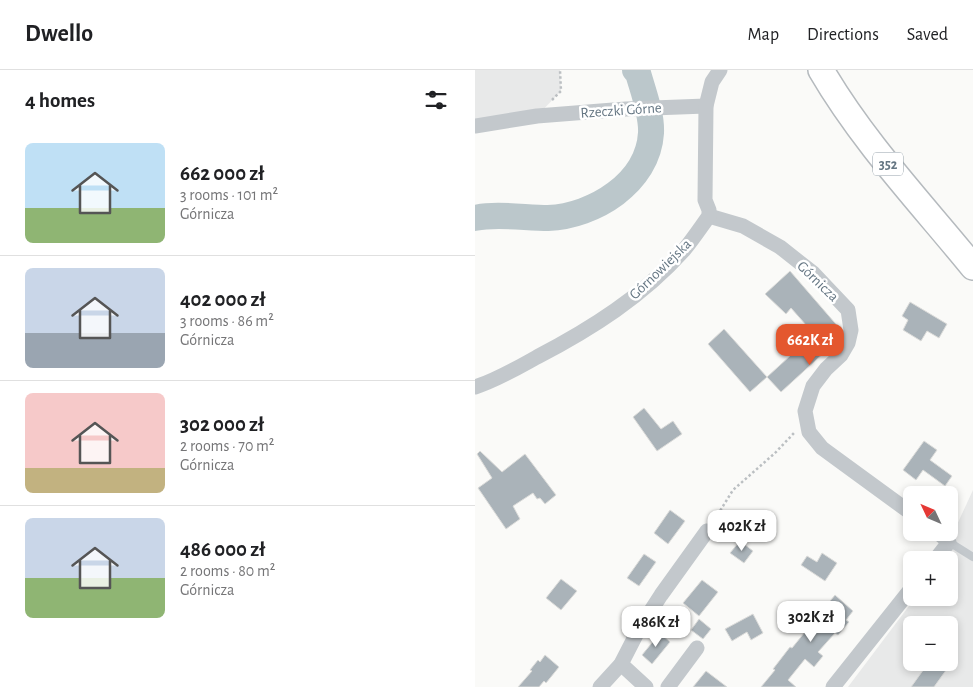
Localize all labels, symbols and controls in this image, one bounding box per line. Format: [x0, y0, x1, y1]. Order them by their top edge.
text: Dwello [25, 22, 93, 46]
text: Map [748, 26, 779, 44]
text: Directions [807, 26, 879, 44]
text: Saved [907, 26, 948, 44]
icon: filters [422, 86, 450, 114]
text: 4 homes [25, 90, 95, 111]
street label: Rzeczki Górne [580, 100, 662, 121]
road number: 352 [873, 152, 903, 176]
icon: home [65, 163, 125, 223]
text: 662 000 zł [180, 163, 264, 184]
text: 3 rooms · 101 m² [180, 187, 278, 203]
text: Górnicza [180, 206, 234, 222]
street label: Górnowiejska [627, 236, 694, 302]
street label: Górnicza [794, 258, 841, 305]
icon: home [65, 288, 125, 348]
text: 402 000 zł [180, 289, 266, 310]
text: 3 rooms · 86 m² [180, 313, 274, 329]
pin: 662K zł [764, 324, 856, 366]
text: Górnicza [180, 332, 234, 348]
text: 662K zł [787, 332, 833, 348]
icon: home [65, 413, 125, 473]
text: 302 000 zł [180, 414, 264, 435]
text: 2 rooms · 70 m² [180, 438, 274, 454]
text: Górnicza [180, 457, 234, 473]
north arrow [903, 486, 957, 541]
map controls [903, 486, 958, 671]
pin: 402K zł [696, 510, 788, 552]
text: 402K zł [718, 518, 766, 534]
icon: home [65, 538, 125, 598]
text: 486 000 zł [180, 539, 265, 560]
button: + [903, 551, 958, 606]
text: 2 rooms · 80 m² [180, 563, 275, 579]
text: Górnicza [180, 582, 234, 598]
pin: 302K zł [765, 600, 857, 643]
pin: 486K zł [610, 606, 702, 648]
text: 302K zł [788, 609, 834, 625]
text: 486K zł [633, 614, 679, 630]
button: − [903, 616, 958, 671]

